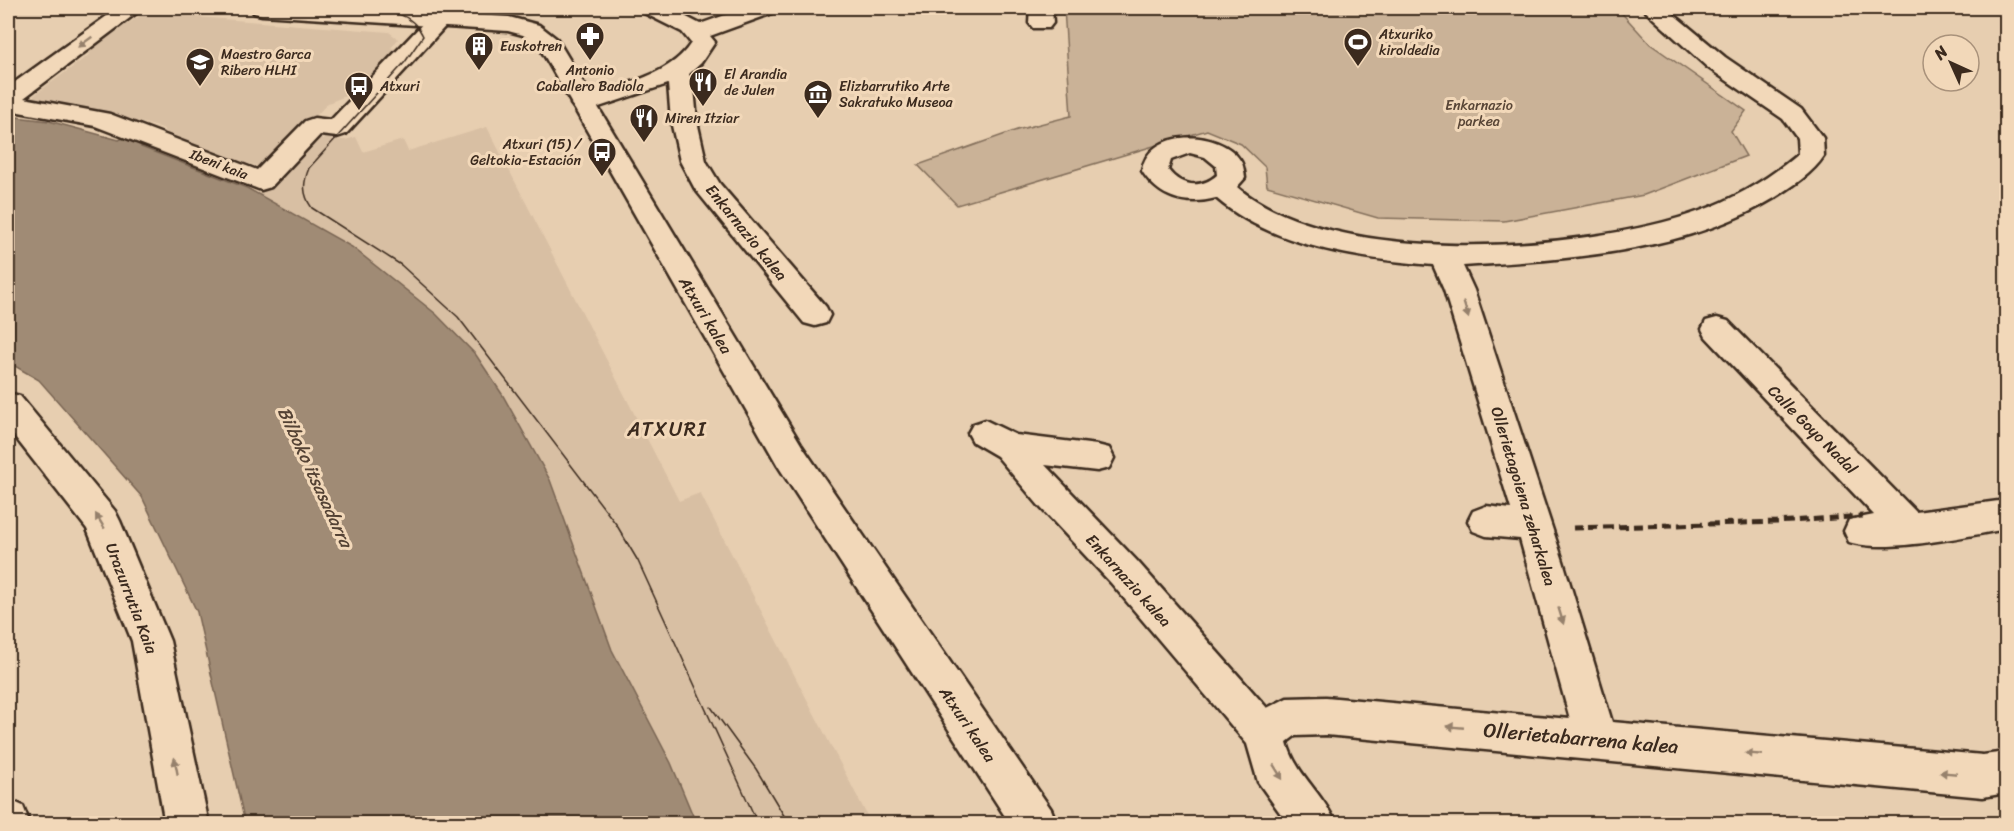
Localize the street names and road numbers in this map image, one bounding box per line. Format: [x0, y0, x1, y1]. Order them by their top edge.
street label: Ibeni kaia [185, 142, 253, 187]
street label: Enkarnazio kalea [698, 177, 795, 287]
street label: Atxuri kalea [670, 270, 741, 361]
street label: Calle Goyo Nadal [1761, 377, 1865, 482]
street label: Ollerietagoiena zeharkalea [1482, 403, 1565, 589]
street label: Enkarnazio kalea [1078, 527, 1179, 634]
street label: Urazurrutia Kaia [97, 538, 166, 659]
street label: Atxuri kalea [931, 679, 1004, 769]
street label: Ollerietabarrena kalea [1482, 713, 1680, 764]

